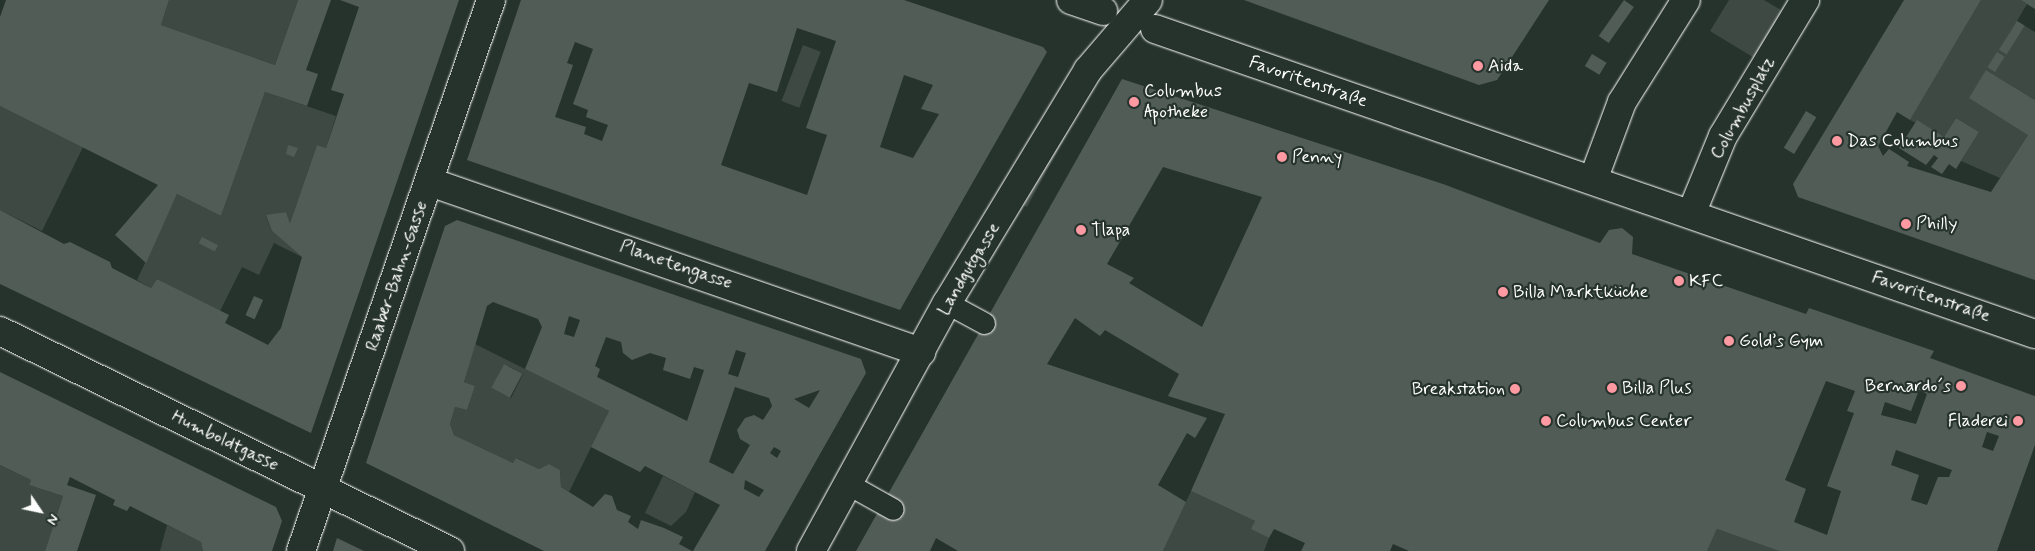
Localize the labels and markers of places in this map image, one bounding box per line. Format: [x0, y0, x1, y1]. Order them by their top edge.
place label: Aida [1488, 55, 1523, 77]
marker: Aida [1472, 60, 1484, 72]
place label: Columbus Apotheke [1144, 81, 1222, 124]
marker: Columbus Apotheke [1128, 96, 1140, 108]
place label: Das Columbus [1847, 130, 1960, 152]
marker: Das Columbus [1831, 135, 1843, 147]
place label: Penny [1292, 146, 1342, 168]
marker: Penny [1276, 151, 1288, 163]
place label: Philly [1916, 213, 1957, 235]
marker: Philly [1900, 218, 1912, 230]
place label: Tlapa [1091, 219, 1130, 241]
marker: Tlapa [1075, 224, 1087, 236]
place label: KFC [1689, 270, 1723, 292]
marker: KFC [1673, 275, 1685, 287]
place label: Billa Marktküche [1513, 281, 1647, 303]
marker: Billa Marktküche [1497, 286, 1509, 298]
place label: Gold’s Gym [1739, 330, 1829, 352]
marker: Gold’s Gym [1723, 335, 1735, 347]
place label: Bernardo´s [1865, 375, 1951, 397]
place label: Billa Plus [1622, 377, 1690, 399]
place label: Breakstation [1412, 378, 1505, 400]
marker: Bernardo´s [1955, 380, 1967, 392]
marker: Billa Plus [1606, 382, 1618, 394]
marker: Breakstation [1509, 383, 1521, 395]
place label: Columbus Center [1556, 410, 1695, 432]
place label: Fladerei [1948, 410, 2008, 432]
marker: Columbus Center [1540, 415, 1552, 427]
marker: Fladerei [2012, 415, 2024, 427]

